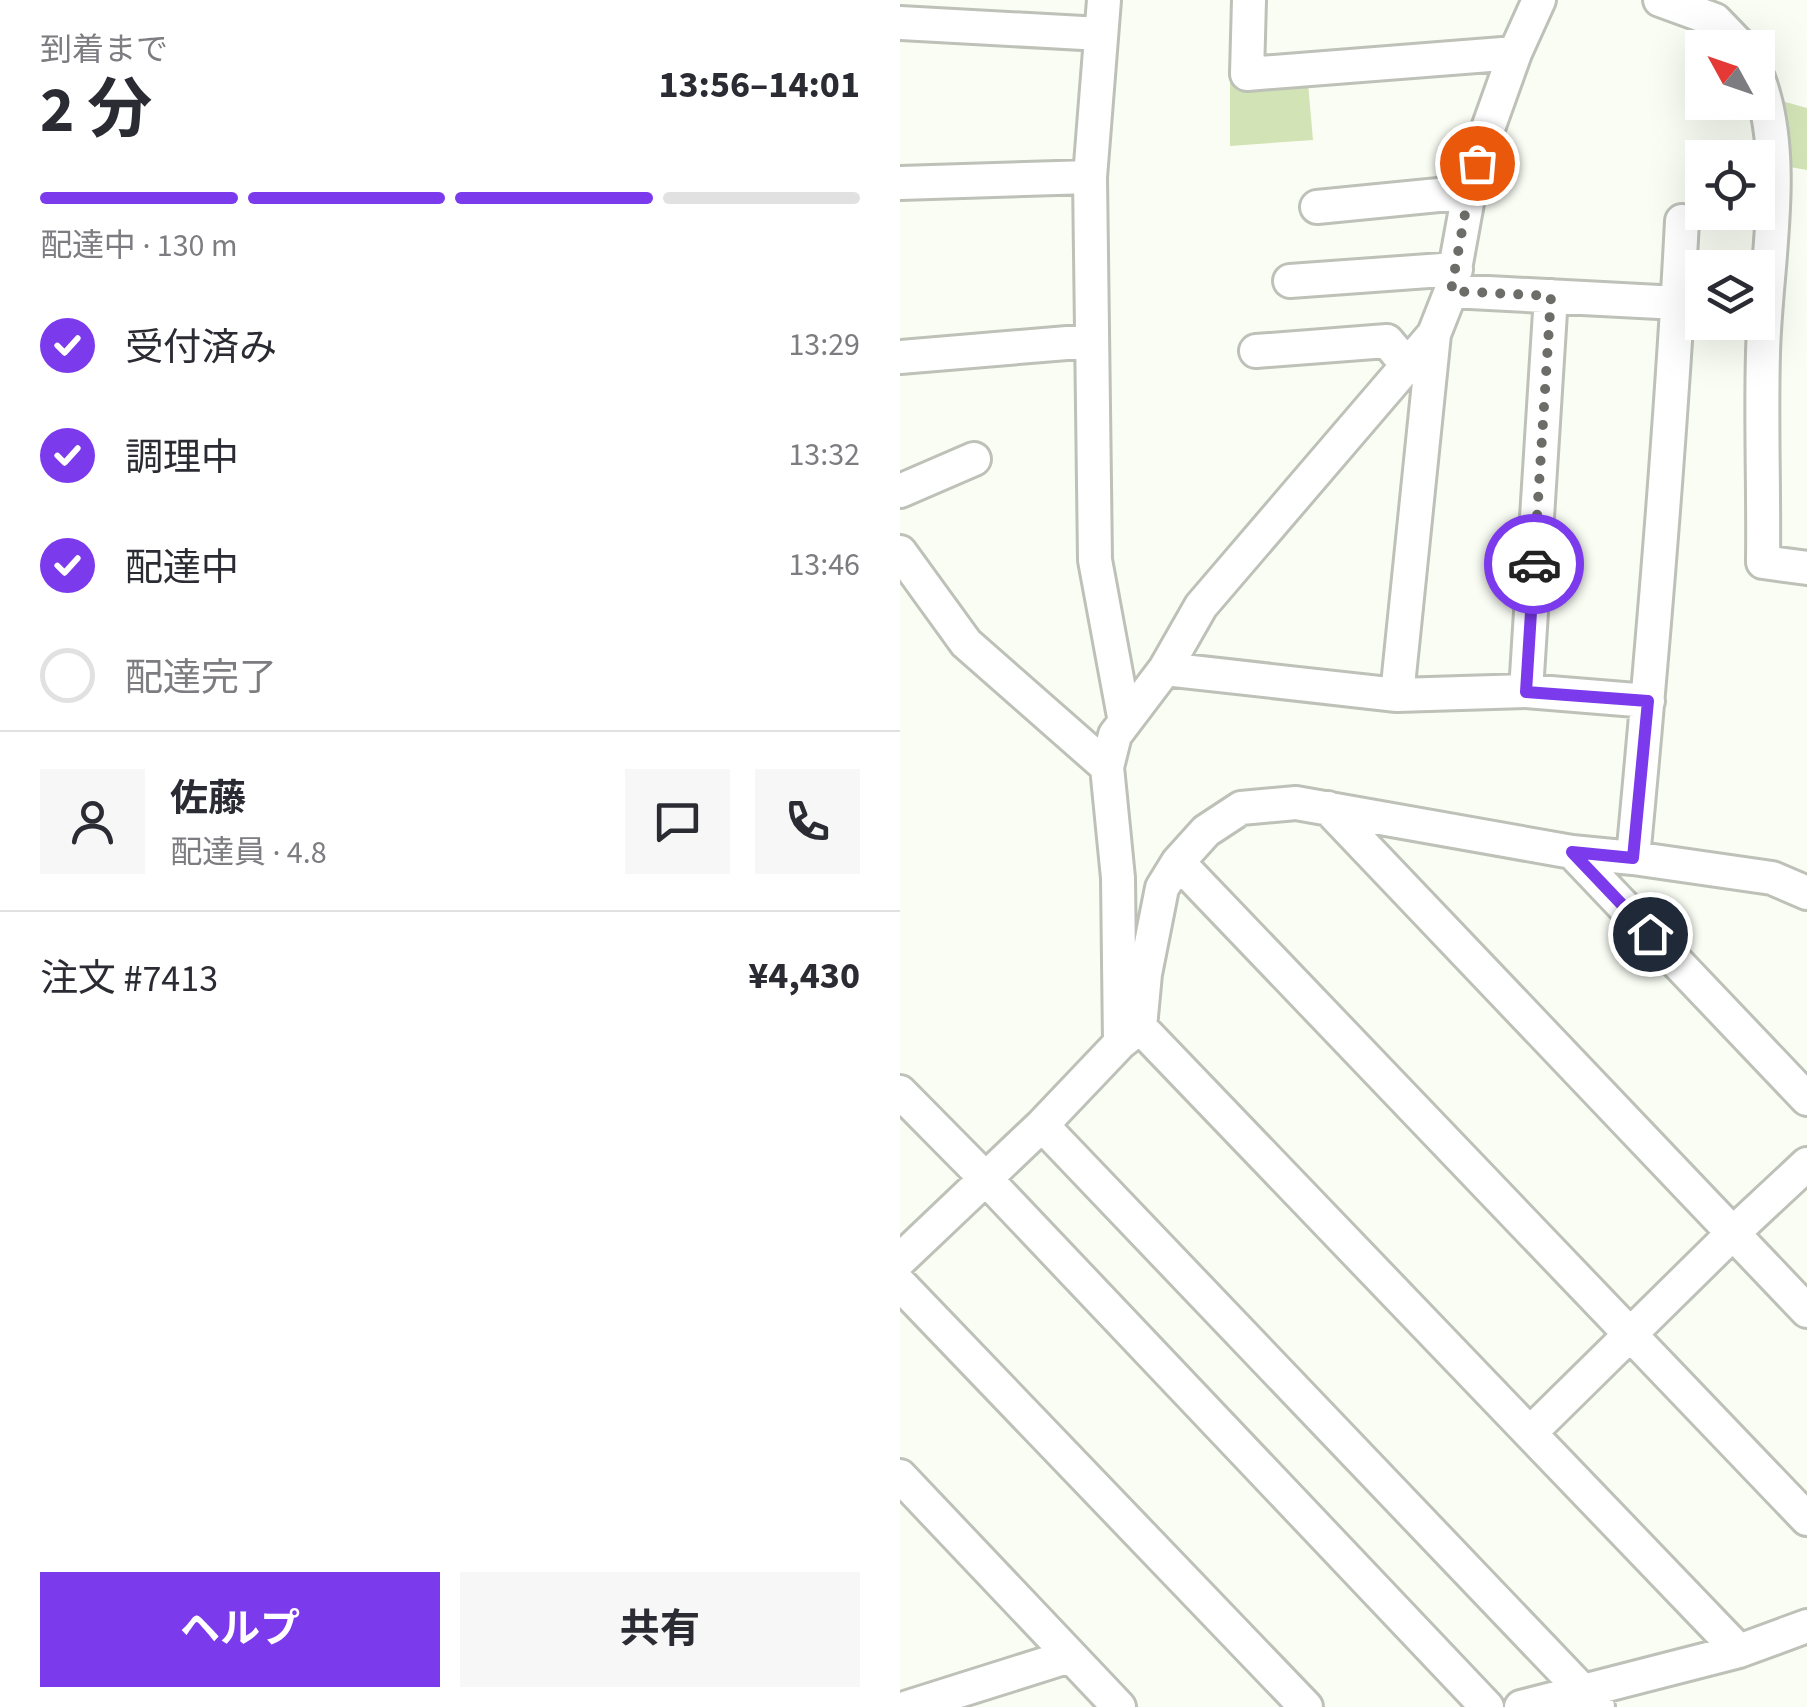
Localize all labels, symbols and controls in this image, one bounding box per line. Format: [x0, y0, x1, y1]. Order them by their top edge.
text: 到着まで [40, 27, 168, 73]
north arrow [1685, 30, 1775, 120]
map controls [1685, 30, 1775, 340]
text: 13:56–14:01 [658, 58, 860, 112]
text: 2 分 [40, 64, 152, 157]
pin [1435, 121, 1520, 206]
icon: bag [1450, 136, 1505, 191]
button: locate [1685, 140, 1775, 230]
text: 配達中 · 130 m [40, 223, 237, 269]
button: layers [1685, 250, 1775, 340]
icon: check [40, 318, 95, 373]
text: 受付済み [125, 321, 277, 375]
text: 13:29 [788, 322, 860, 368]
icon: check [40, 428, 95, 483]
text: 調理中 [125, 431, 239, 485]
text: 13:32 [788, 432, 860, 478]
courier [1484, 514, 1584, 614]
icon: car [1507, 537, 1562, 592]
icon: check [40, 538, 95, 593]
text: 配達中 [125, 541, 239, 595]
text: 13:46 [788, 542, 860, 588]
text: 配達完了 [125, 651, 277, 705]
button: person [40, 769, 145, 874]
button: chat [625, 769, 730, 874]
button: phone [755, 769, 860, 874]
text: 佐藤 [170, 772, 246, 826]
text: 配達員 · 4.8 [170, 830, 327, 876]
pin [1608, 892, 1693, 977]
icon: home [1623, 907, 1678, 962]
text: ¥4,430 [748, 949, 860, 1003]
text: 注文 #7413 [40, 952, 218, 1006]
button: ヘルプ [40, 1572, 440, 1687]
button: 共有 [460, 1572, 860, 1687]

